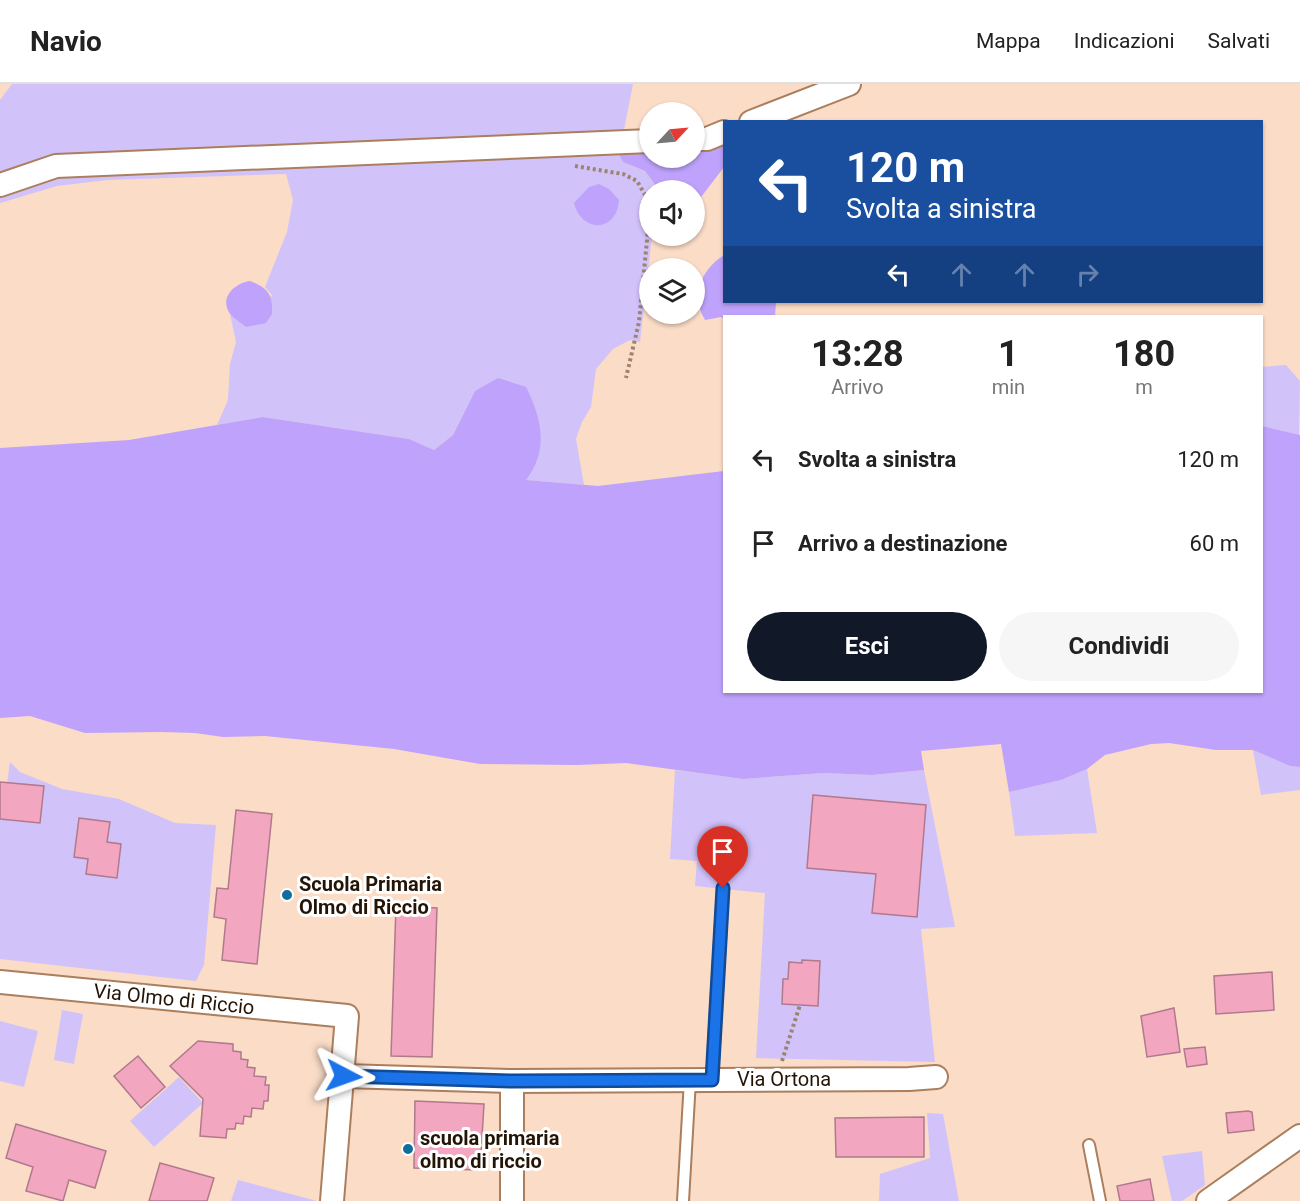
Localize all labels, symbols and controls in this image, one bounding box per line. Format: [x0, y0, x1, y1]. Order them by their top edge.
text: Navio [30, 25, 102, 58]
text: Mappa [976, 29, 1041, 53]
text: Indicazioni [1074, 29, 1175, 53]
text: Salvati [1208, 29, 1270, 53]
north arrow [639, 102, 705, 168]
map controls [639, 102, 705, 324]
text: 120 m [846, 143, 965, 192]
icon: left [747, 144, 825, 222]
button: sound [639, 180, 705, 246]
text: Svolta a sinistra [846, 193, 1037, 225]
button: layers [639, 258, 705, 324]
icon: left [882, 258, 915, 291]
icon: ahead [945, 258, 978, 291]
icon: ahead [1008, 258, 1041, 291]
icon: right [1071, 258, 1104, 291]
text: 13:28 [811, 333, 904, 375]
text: 1 [998, 333, 1019, 375]
text: 180 [1113, 333, 1175, 375]
text: Arrivo [831, 375, 884, 399]
text: min [992, 375, 1025, 399]
text: m [1135, 375, 1153, 399]
icon: left [747, 443, 780, 476]
text: Svolta a sinistra [798, 447, 956, 472]
text: 120 m [1177, 447, 1239, 472]
icon: arrive [747, 527, 780, 560]
text: Arrivo a destinazione [798, 531, 1007, 556]
text: 60 m [1190, 531, 1239, 556]
button: Esci [747, 612, 987, 681]
button: Condividi [999, 612, 1239, 681]
pin [697, 826, 748, 888]
icon: arrive [706, 835, 739, 868]
place label: Scuola Primaria Olmo di Riccio [299, 872, 442, 919]
marker: Scuola Primaria Olmo di Riccio [280, 888, 294, 902]
street label: Via Olmo di Riccio [92, 979, 256, 1019]
position arrow [312, 1044, 376, 1108]
street label: Via Ortona [737, 1067, 831, 1091]
place label: scuola primaria olmo di riccio [420, 1126, 560, 1173]
marker: scuola primaria olmo di riccio [401, 1142, 415, 1156]

